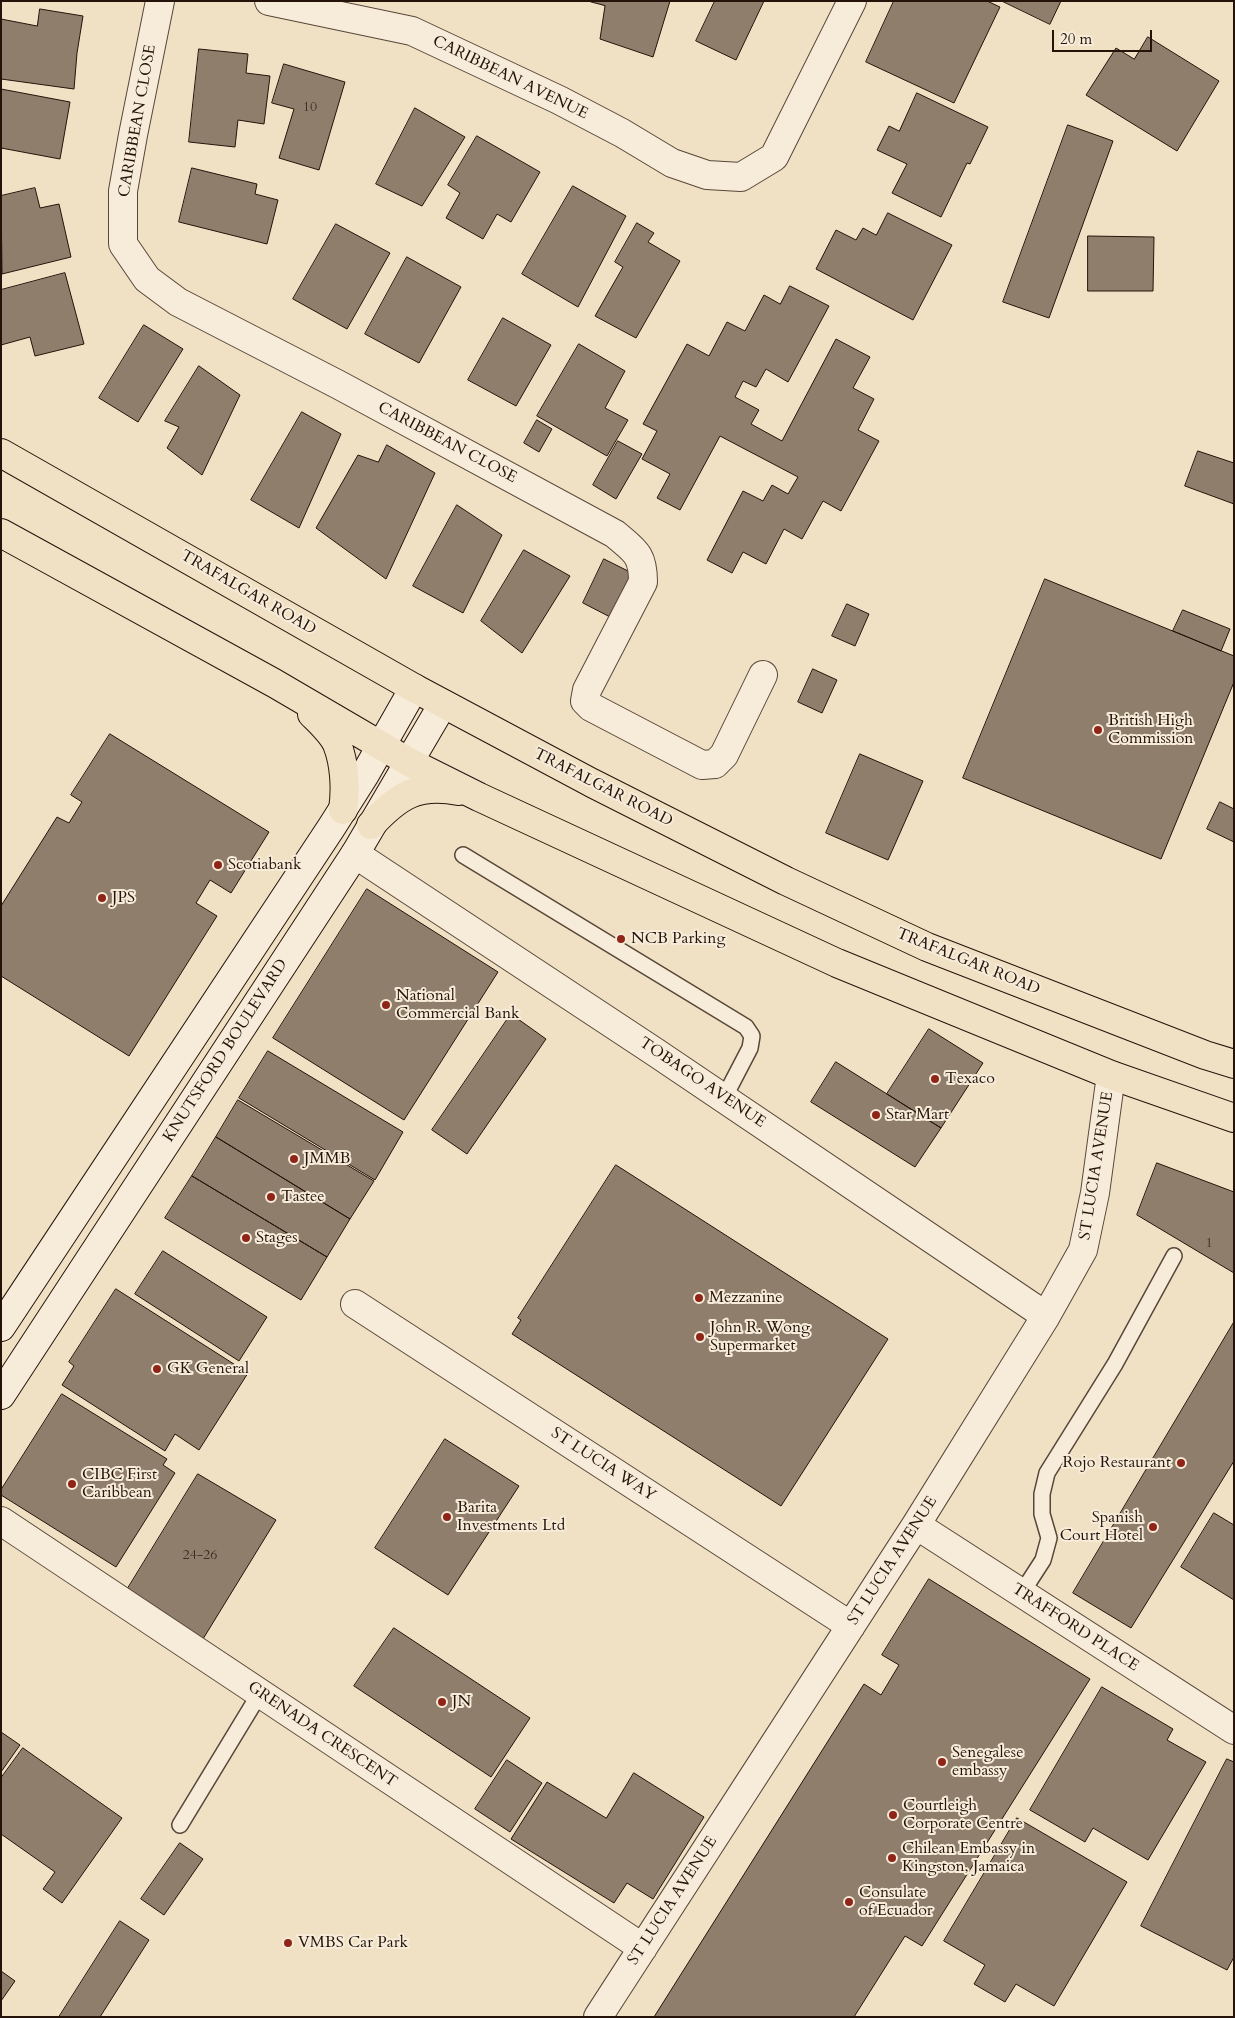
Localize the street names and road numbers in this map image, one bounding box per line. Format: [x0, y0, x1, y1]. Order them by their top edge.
street label: CARIBBEAN AVENUE [429, 32, 591, 124]
street label: CARIBBEAN CLOSE [115, 43, 161, 199]
street label: CARIBBEAN CLOSE [374, 398, 520, 488]
street label: TRAFALGAR ROAD [177, 546, 319, 640]
street label: TRAFALGAR ROAD [530, 745, 676, 831]
street label: TRAFALGAR ROAD [893, 924, 1043, 1000]
street label: KNUTSFORD BOULEVARD [160, 956, 292, 1146]
street label: TOBAGO AVENUE [635, 1034, 769, 1132]
street label: ST LUCIA AVENUE [1076, 1091, 1118, 1241]
street label: ST LUCIA WAY [547, 1424, 659, 1506]
street label: ST LUCIA AVENUE [844, 1493, 942, 1629]
street label: TRAFFORD PLACE [1008, 1580, 1142, 1676]
street label: GRENADA CRESCENT [244, 1678, 400, 1792]
street label: ST LUCIA AVENUE [624, 1833, 722, 1969]

